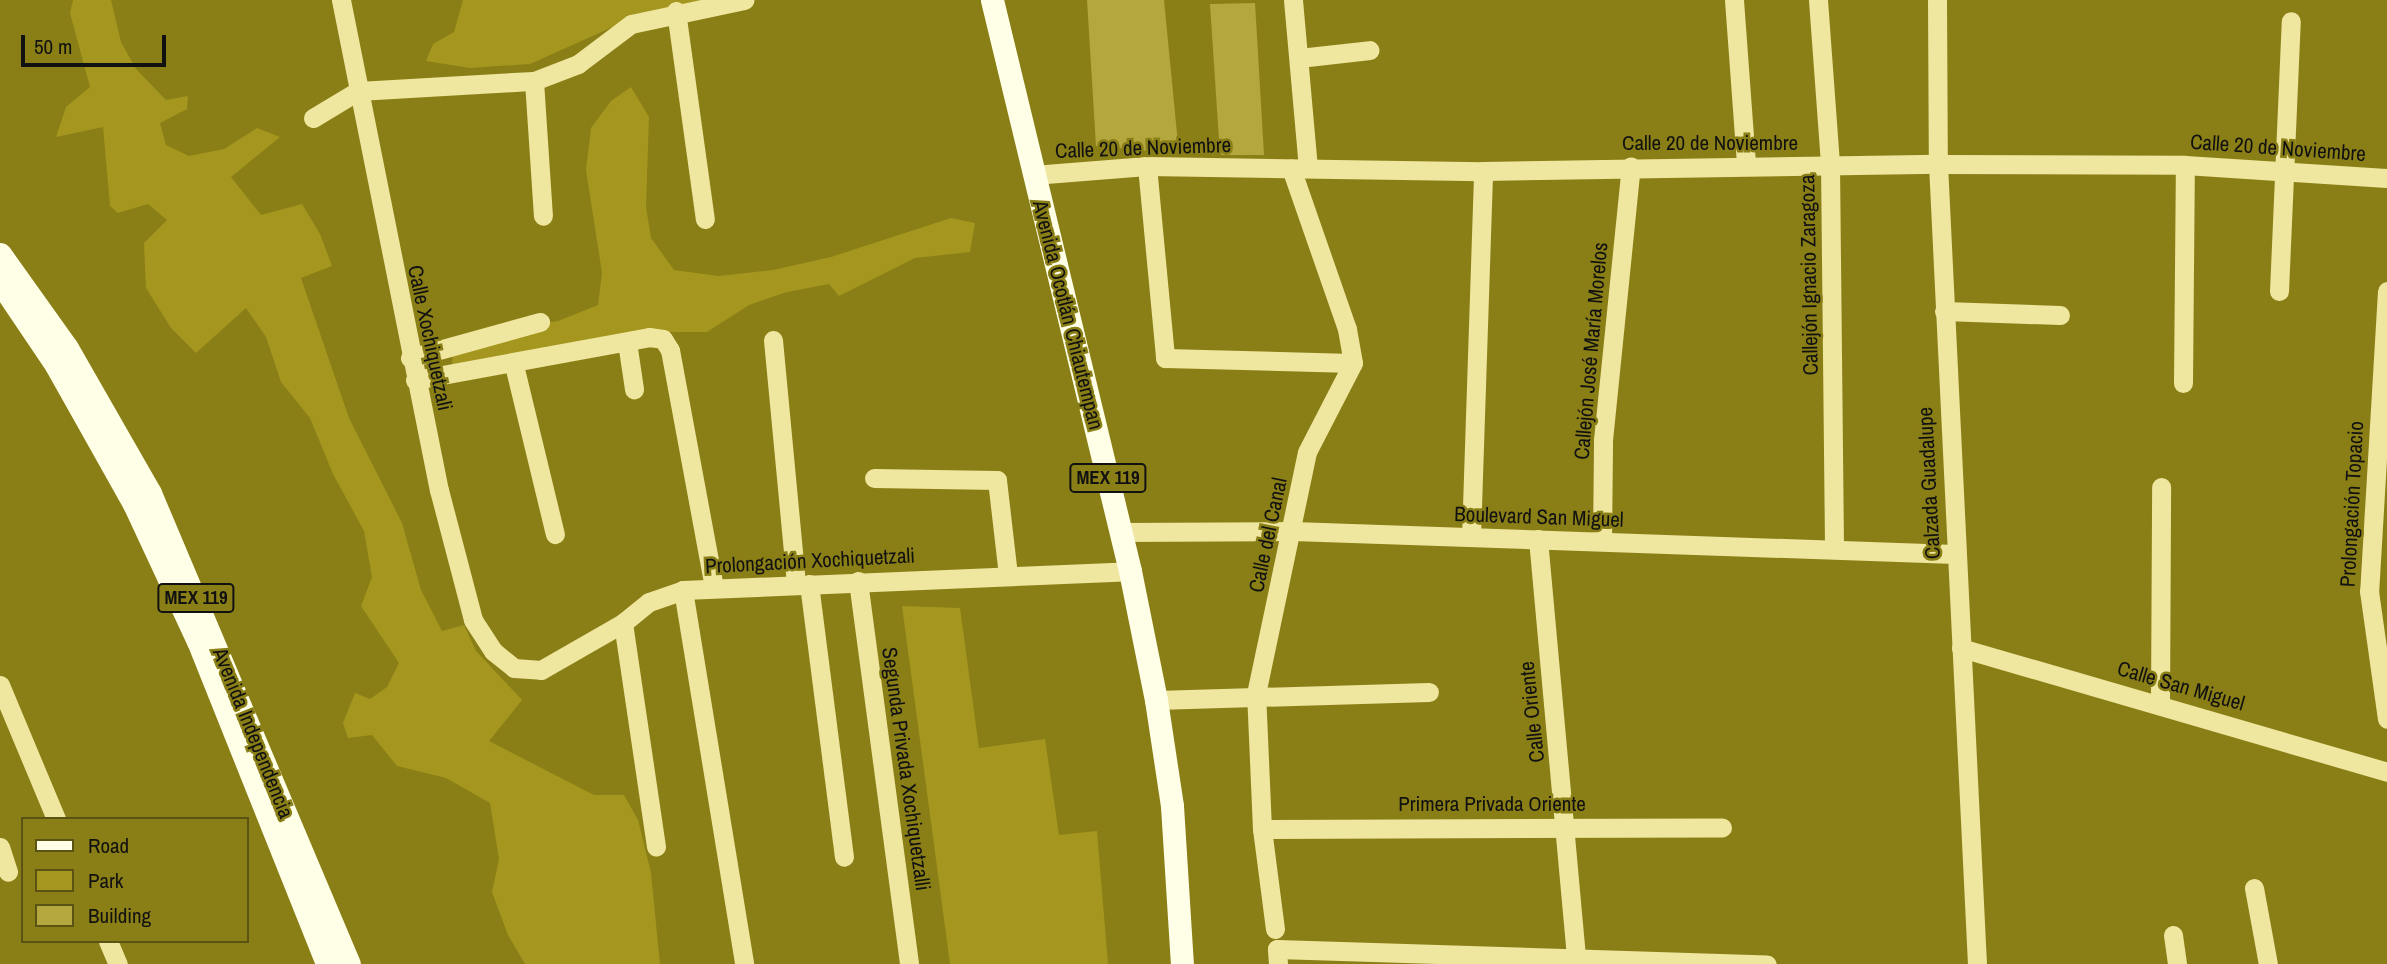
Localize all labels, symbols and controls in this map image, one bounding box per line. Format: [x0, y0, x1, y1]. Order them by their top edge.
scale bar [24, 21, 170, 65]
text: 50 m [34, 32, 72, 61]
street label: Calle 20 de Noviembre [2189, 129, 2367, 167]
street label: Calle 20 de Noviembre [1622, 130, 1798, 156]
street label: Calle 20 de Noviembre [1055, 132, 1231, 164]
street label: Callejón Ignacio Zaragoza [1795, 174, 1823, 376]
street label: Avenida Ocotlán Chiautempan [1027, 198, 1109, 432]
street label: Callejón José María Morelos [1569, 241, 1613, 461]
street label: Calle Xochiquetzali [402, 263, 458, 413]
street label: Calzada Guadalupe [1912, 406, 1946, 560]
street label: Prolongación Topacio [2335, 420, 2369, 588]
road number: MEX 119 [1068, 463, 1148, 494]
street label: Calle del Canal [1244, 475, 1292, 595]
street label: Boulevard San Miguel [1454, 501, 1624, 533]
street label: Prolongación Xochiquetzali [704, 543, 916, 579]
road number: MEX 119 [156, 582, 236, 614]
street label: Avenida Independencia [207, 644, 299, 822]
street label: Segunda Privada Xochiquetzalli [876, 646, 936, 892]
street label: Calle San Miguel [2115, 656, 2247, 716]
street label: Calle Oriente [1514, 660, 1550, 764]
street label: Primera Privada Oriente [1398, 791, 1586, 817]
legend [21, 817, 248, 943]
text: Road [88, 831, 129, 860]
text: Park [88, 866, 123, 895]
text: Building [88, 901, 151, 930]

